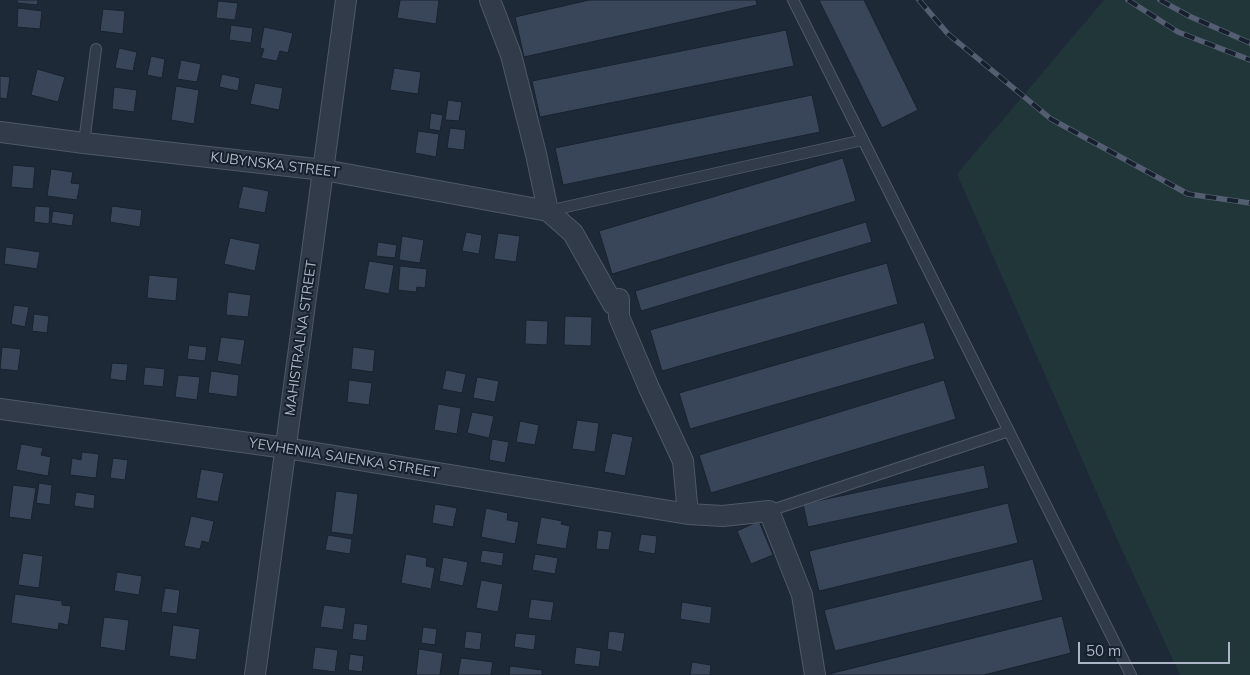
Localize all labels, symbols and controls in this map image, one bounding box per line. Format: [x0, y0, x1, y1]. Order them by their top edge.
street label: KUBYNSKA STREET [209, 149, 341, 181]
street label: MAHISTRALNA STREET [282, 259, 320, 417]
street label: YEVHENIIA SAIENKA STREET [248, 435, 440, 481]
scale bar [1080, 632, 1232, 664]
text: 50 m [1086, 641, 1121, 660]

